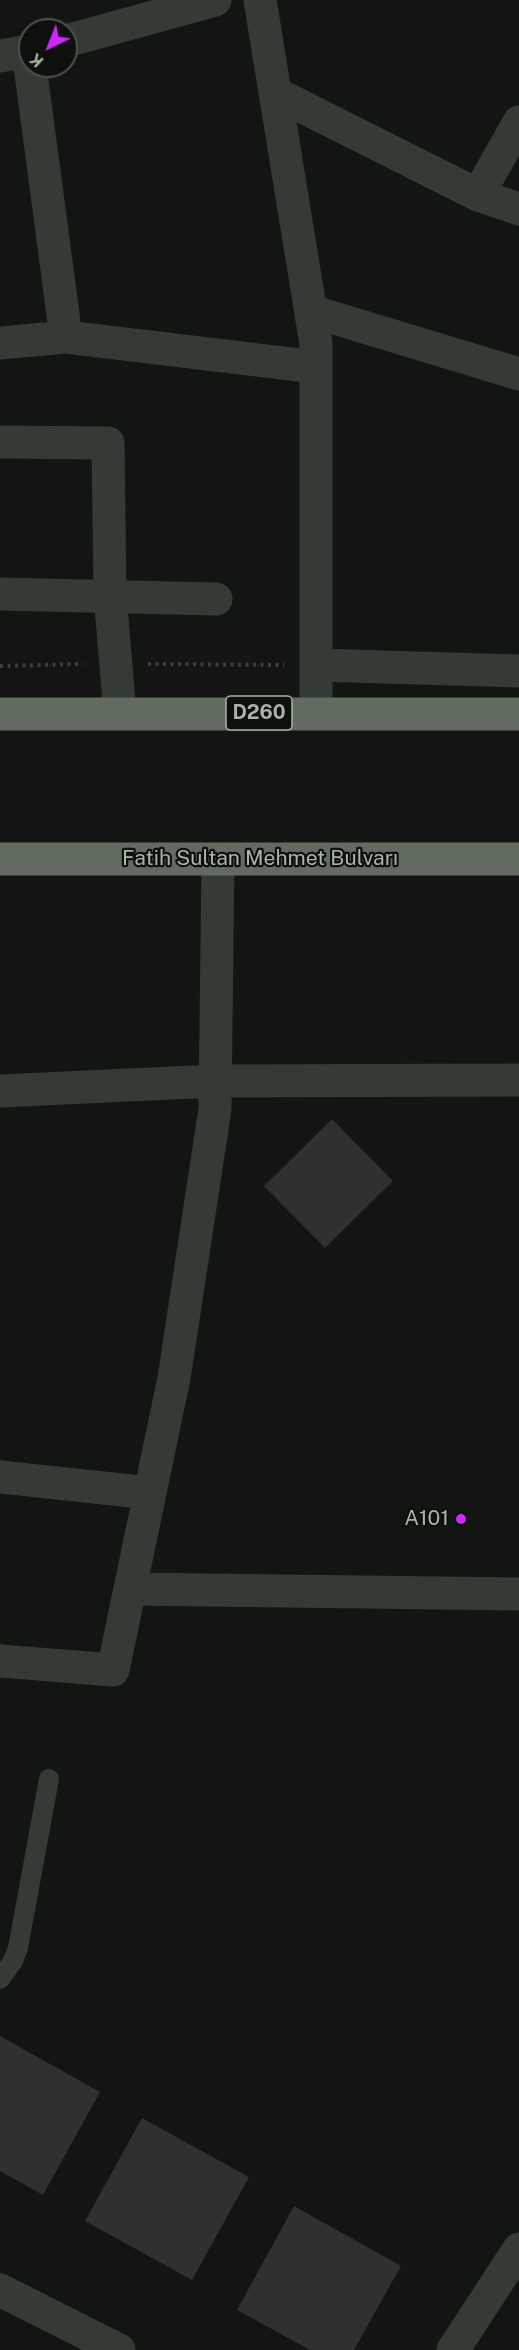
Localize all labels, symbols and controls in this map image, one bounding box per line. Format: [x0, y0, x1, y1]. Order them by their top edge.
north arrow [18, 18, 78, 78]
text: K [26, 49, 47, 71]
road number: D260 [226, 696, 292, 730]
street label: Fatih Sultan Mehmet Bulvarı [122, 846, 398, 872]
place label: A101 [404, 1506, 449, 1532]
marker: A101 [454, 1512, 468, 1526]

